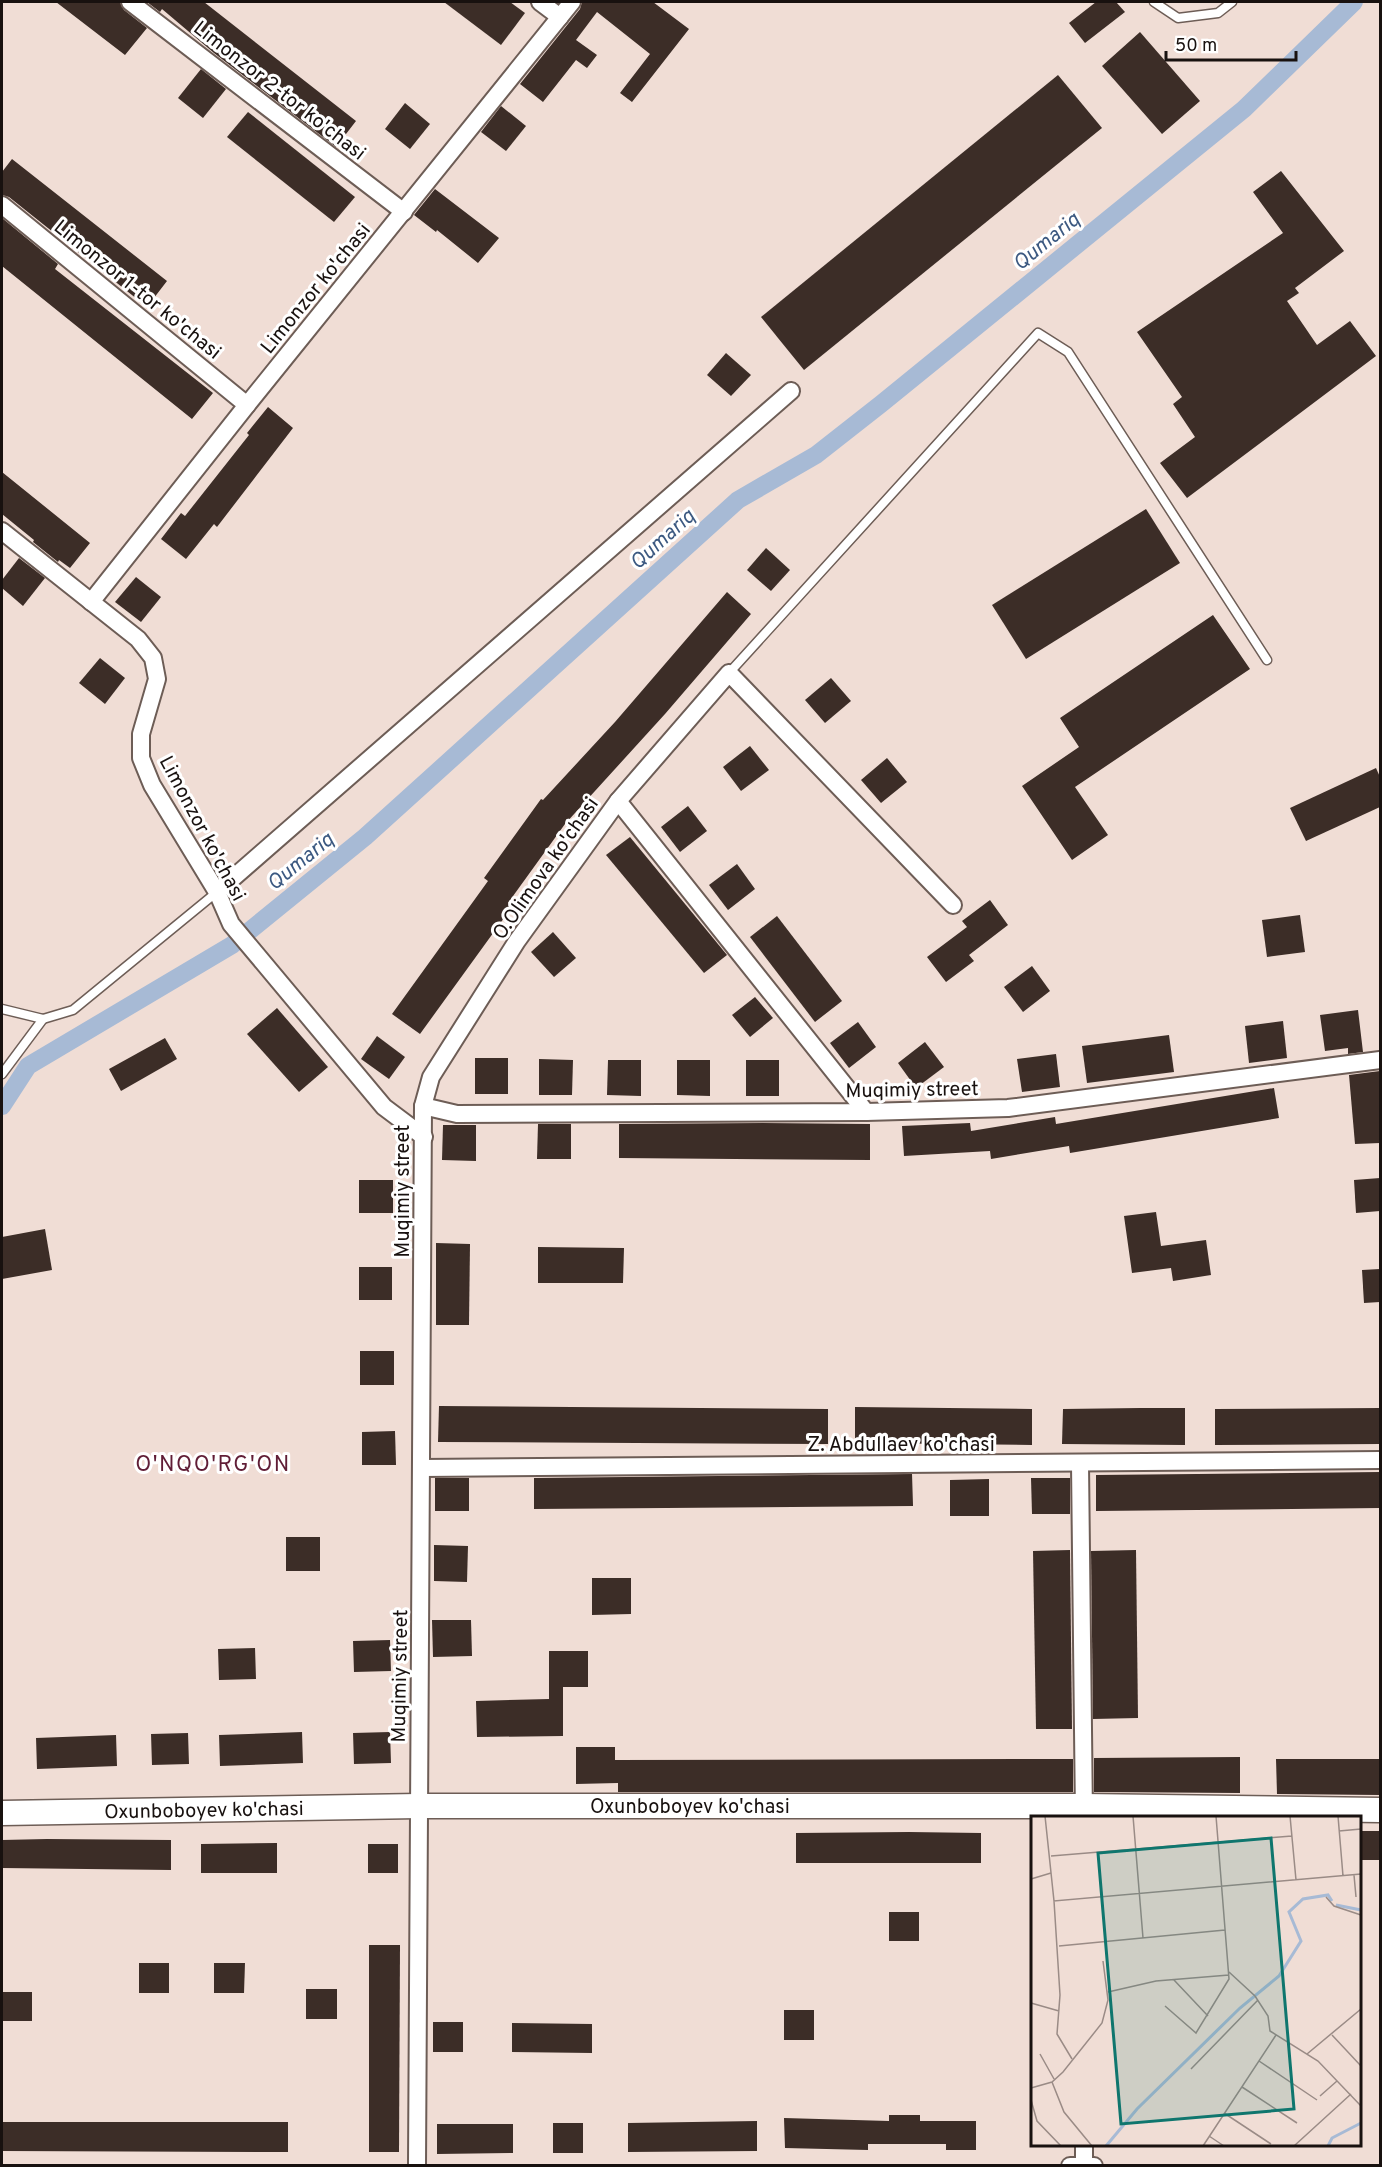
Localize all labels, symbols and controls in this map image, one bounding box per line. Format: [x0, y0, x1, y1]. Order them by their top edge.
street label: Limonzor 2-tor ko'chasi [187, 16, 370, 167]
scale bar [1166, 24, 1296, 62]
text: 50 m [1175, 35, 1217, 58]
water label: Qumariq [1008, 207, 1086, 277]
street label: Limonzor 1-tor ko'chasi [48, 215, 226, 366]
street label: Limonzor ko'chasi [256, 218, 377, 360]
water label: Qumariq [625, 503, 702, 576]
street label: Limonzor ko'chasi [152, 752, 251, 906]
street label: O.Olimova ko'chasi [488, 793, 606, 946]
water label: Qumariq [262, 827, 340, 897]
street label: Muqimiy street [845, 1077, 979, 1105]
street label: Muqimiy street [391, 1124, 417, 1258]
street label: Z. Abdullaev ko'chasi [807, 1433, 995, 1459]
district label: O'NQO'RG'ON [135, 1452, 291, 1479]
street label: Muqimiy street [387, 1609, 415, 1743]
street label: Oxunboboyev ko'chasi [590, 1795, 790, 1821]
street label: Oxunboboyev ko'chasi [104, 1797, 304, 1826]
inset map [1031, 1816, 1361, 2146]

